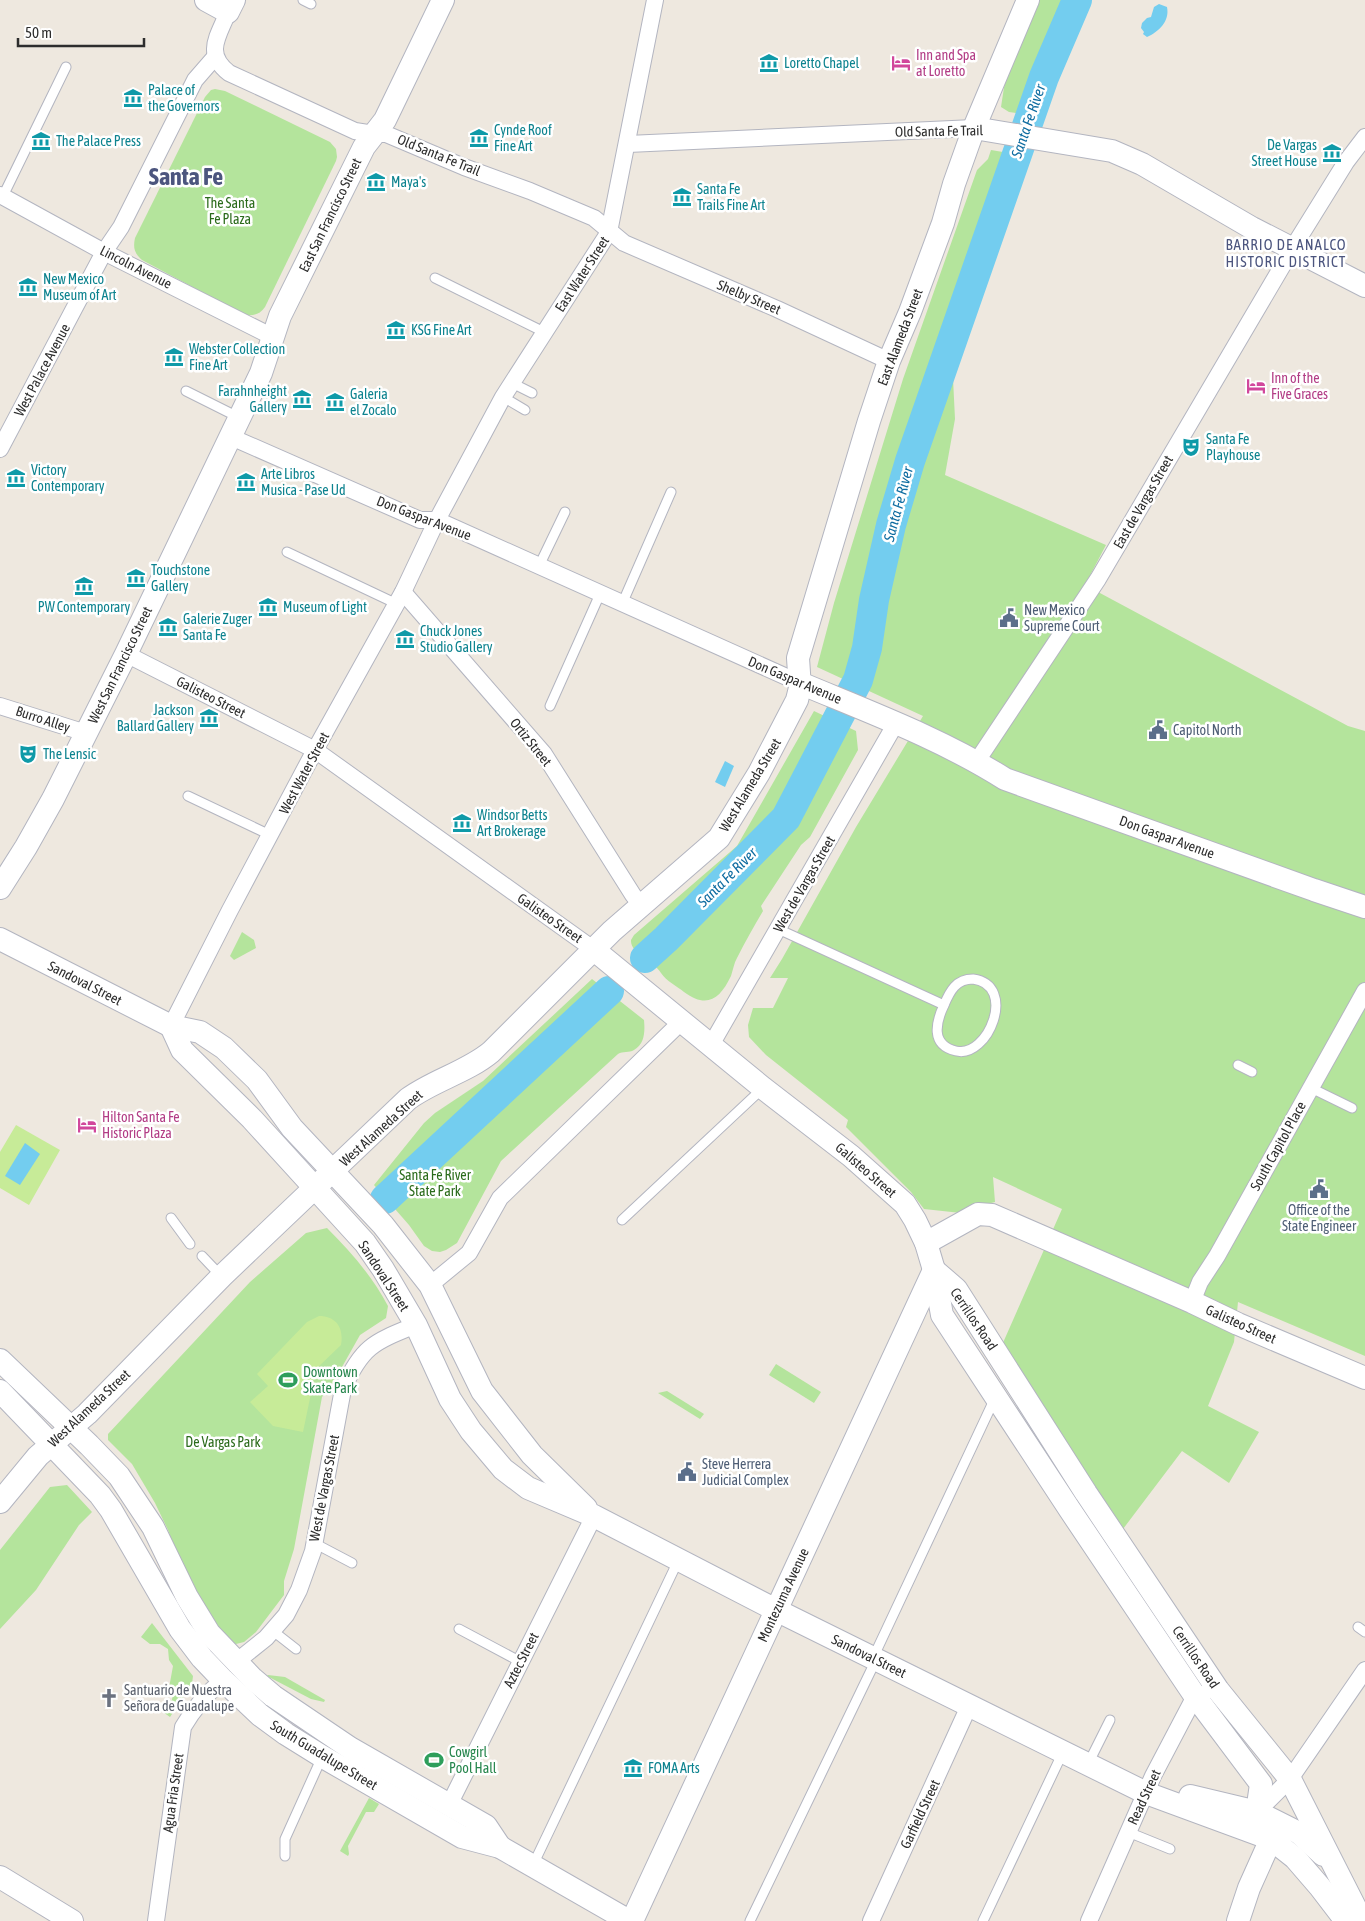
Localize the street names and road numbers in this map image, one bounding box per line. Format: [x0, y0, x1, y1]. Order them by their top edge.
street label: Old Santa Fe Trail [895, 122, 984, 140]
street label: Old Santa Fe Trail [395, 131, 483, 179]
street label: East San Francisco Street [295, 155, 365, 275]
street label: East Water Street [552, 233, 612, 315]
street label: Lincoln Avenue [97, 242, 175, 292]
street label: Shelby Street [715, 276, 783, 318]
street label: East Alameda Street [874, 286, 926, 388]
street label: West Palace Avenue [11, 321, 73, 419]
street label: East de Vargas Street [1110, 453, 1176, 551]
street label: Don Gaspar Avenue [374, 493, 474, 543]
street label: West San Francisco Street [85, 604, 155, 726]
street label: Don Gaspar Avenue [746, 653, 844, 707]
street label: Galisteo Street [174, 673, 248, 721]
street label: Burro Alley [14, 703, 72, 735]
street label: Ortiz Street [507, 715, 555, 769]
street label: West Water Street [276, 729, 332, 817]
street label: West Alameda Street [716, 735, 784, 835]
street label: Don Gaspar Avenue [1117, 812, 1217, 862]
street label: West de Vargas Street [770, 833, 838, 935]
street label: Galisteo Street [515, 890, 585, 946]
street label: Sandoval Street [45, 958, 125, 1008]
street label: West Alameda Street [336, 1087, 426, 1169]
street label: South Capitol Place [1247, 1099, 1309, 1193]
street label: Galisteo Street [832, 1139, 900, 1201]
street label: Sandoval Street [355, 1238, 413, 1314]
street label: Cerrillos Road [947, 1285, 1001, 1353]
street label: Galisteo Street [1203, 1301, 1279, 1347]
street label: West Alameda Street [45, 1366, 133, 1450]
street label: West de Vargas Street [306, 1433, 342, 1543]
street label: Montezuma Avenue [754, 1545, 812, 1645]
street label: Cerrillos Road [1169, 1623, 1223, 1691]
street label: Aztec Street [500, 1630, 542, 1690]
street label: Sandoval Street [829, 1631, 909, 1681]
street label: South Guadalupe Street [268, 1717, 380, 1793]
street label: Agua Fria Street [160, 1752, 186, 1834]
street label: Read Street [1124, 1767, 1164, 1827]
street label: Garfield Street [897, 1777, 943, 1851]

